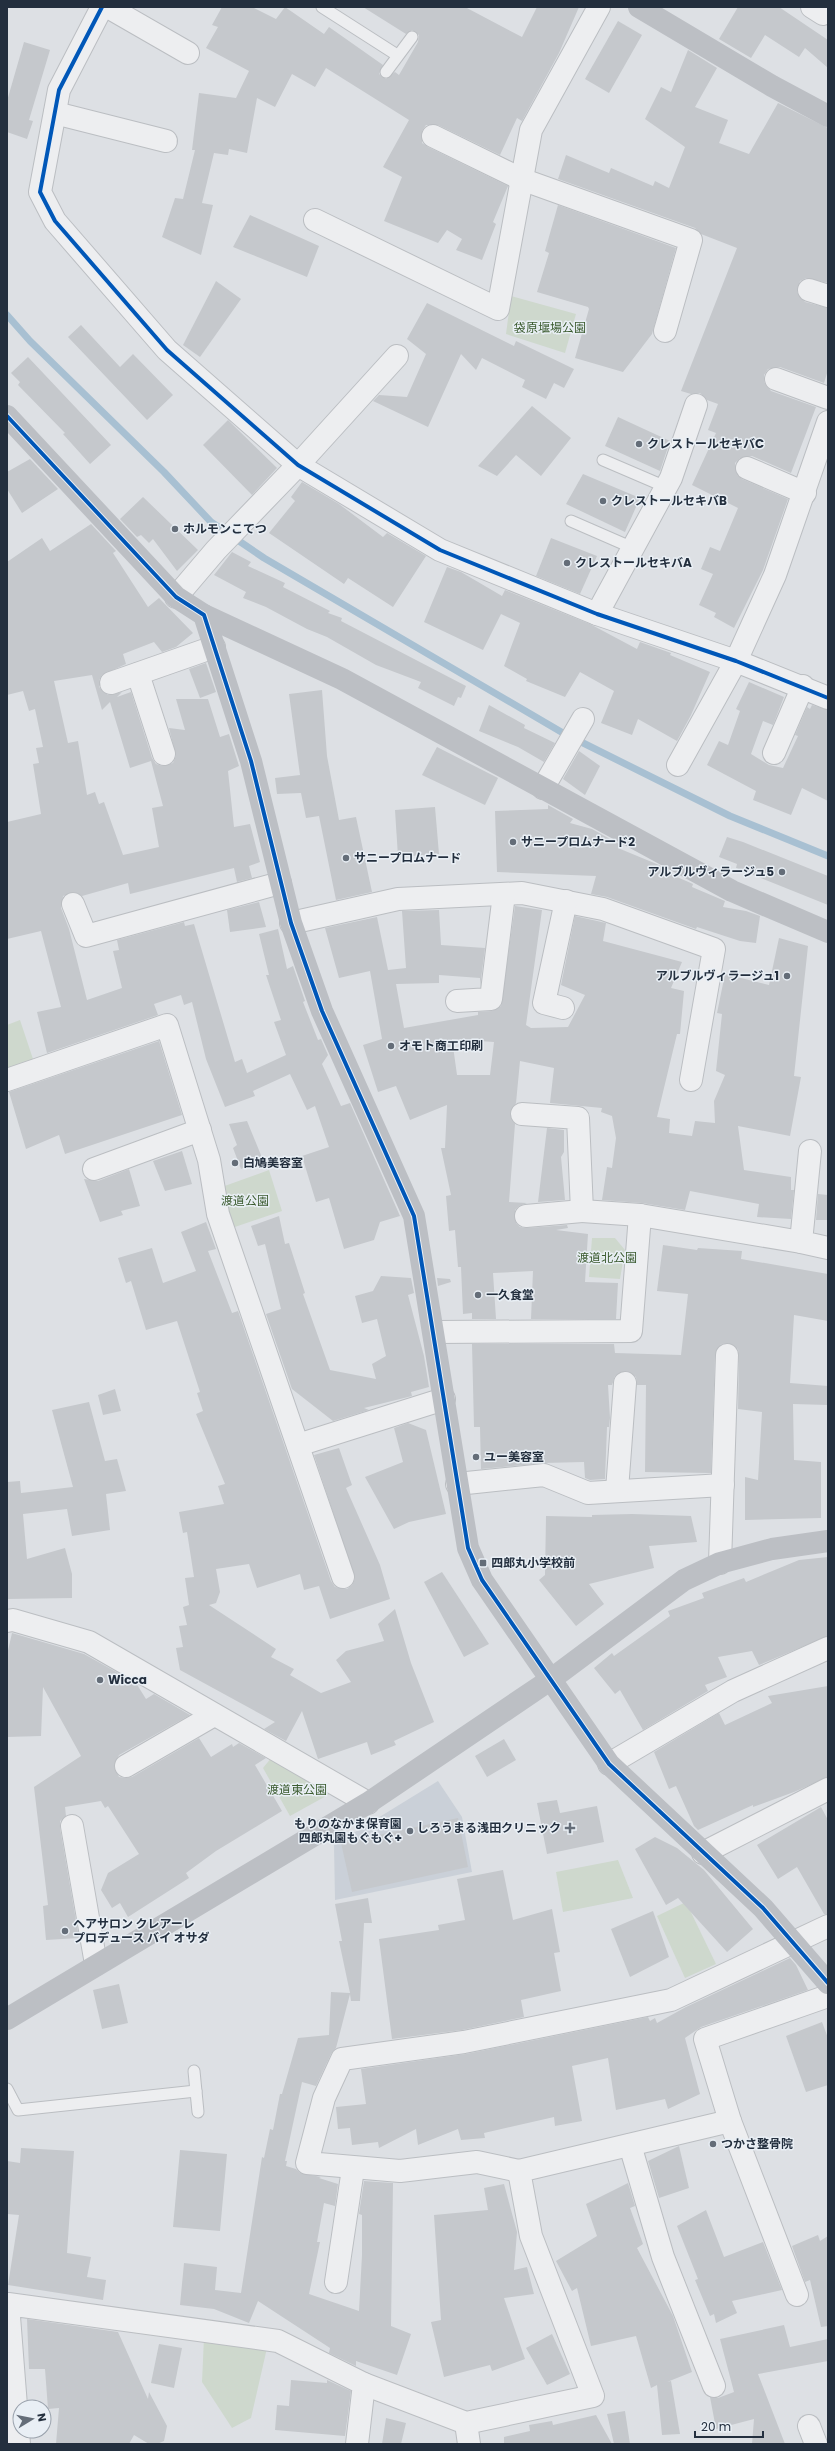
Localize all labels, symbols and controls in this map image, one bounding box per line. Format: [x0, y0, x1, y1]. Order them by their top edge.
park label: 袋原堰場公園 [513, 319, 586, 336]
place label: クレストールセキバC [647, 435, 764, 452]
marker: クレストールセキバC [634, 439, 644, 449]
place label: クレストールセキバB [611, 492, 727, 509]
marker: クレストールセキバB [598, 496, 608, 506]
place label: ホルモンこてつ [183, 520, 267, 537]
marker: ホルモンこてつ [170, 524, 180, 534]
place label: クレストールセキバA [575, 554, 692, 571]
marker: クレストールセキバA [562, 558, 572, 568]
place label: サニープロムナード2 [521, 833, 635, 850]
marker: サニープロムナード2 [508, 837, 518, 847]
place label: サニープロムナード [354, 849, 461, 866]
marker: サニープロムナード [341, 853, 351, 863]
place label: アルブルヴィラージュ5 [647, 863, 774, 880]
marker: アルブルヴィラージュ5 [777, 867, 787, 877]
place label: アルブルヴィラージュ1 [656, 967, 779, 984]
marker: アルブルヴィラージュ1 [782, 971, 792, 981]
place label: オモト商工印刷 [399, 1037, 483, 1054]
marker: オモト商工印刷 [386, 1041, 396, 1051]
place label: 白鳩美容室 [243, 1154, 303, 1171]
marker: 白鳩美容室 [230, 1158, 240, 1168]
park label: 渡道公園 [221, 1192, 269, 1209]
park label: 渡道北公園 [577, 1249, 637, 1266]
place label: 一久食堂 [486, 1286, 534, 1303]
marker: 一久食堂 [473, 1290, 483, 1300]
place label: ユー美容室 [484, 1448, 544, 1465]
marker: ユー美容室 [471, 1452, 481, 1462]
place label: 四郎丸小学校前 [491, 1554, 575, 1571]
marker: 四郎丸小学校前 [478, 1558, 488, 1568]
place label: Wicca [108, 1671, 147, 1688]
marker: Wicca [95, 1675, 105, 1685]
park label: 渡道東公園 [267, 1781, 327, 1798]
place label: もりのなかま保育園 四郎丸園もぐもぐ+ [294, 1815, 402, 1846]
place label: しろうまる浅田クリニック [417, 1819, 561, 1836]
marker: しろうまる浅田クリニック [564, 1822, 576, 1834]
marker: もりのなかま保育園 四郎丸園もぐもぐ+ [405, 1826, 415, 1836]
place label: ヘアサロン クレアーレ プロデュース バイ オサダ [73, 1915, 210, 1946]
marker: ヘアサロン クレアーレ プロデュース バイ オサダ [60, 1926, 70, 1936]
place label: つかさ整骨院 [721, 2135, 793, 2152]
marker: つかさ整骨院 [708, 2139, 718, 2149]
north arrow [12, 2399, 52, 2439]
text: N [33, 2412, 50, 2423]
scale bar [695, 2413, 763, 2439]
text: 20 m [701, 2418, 731, 2435]

